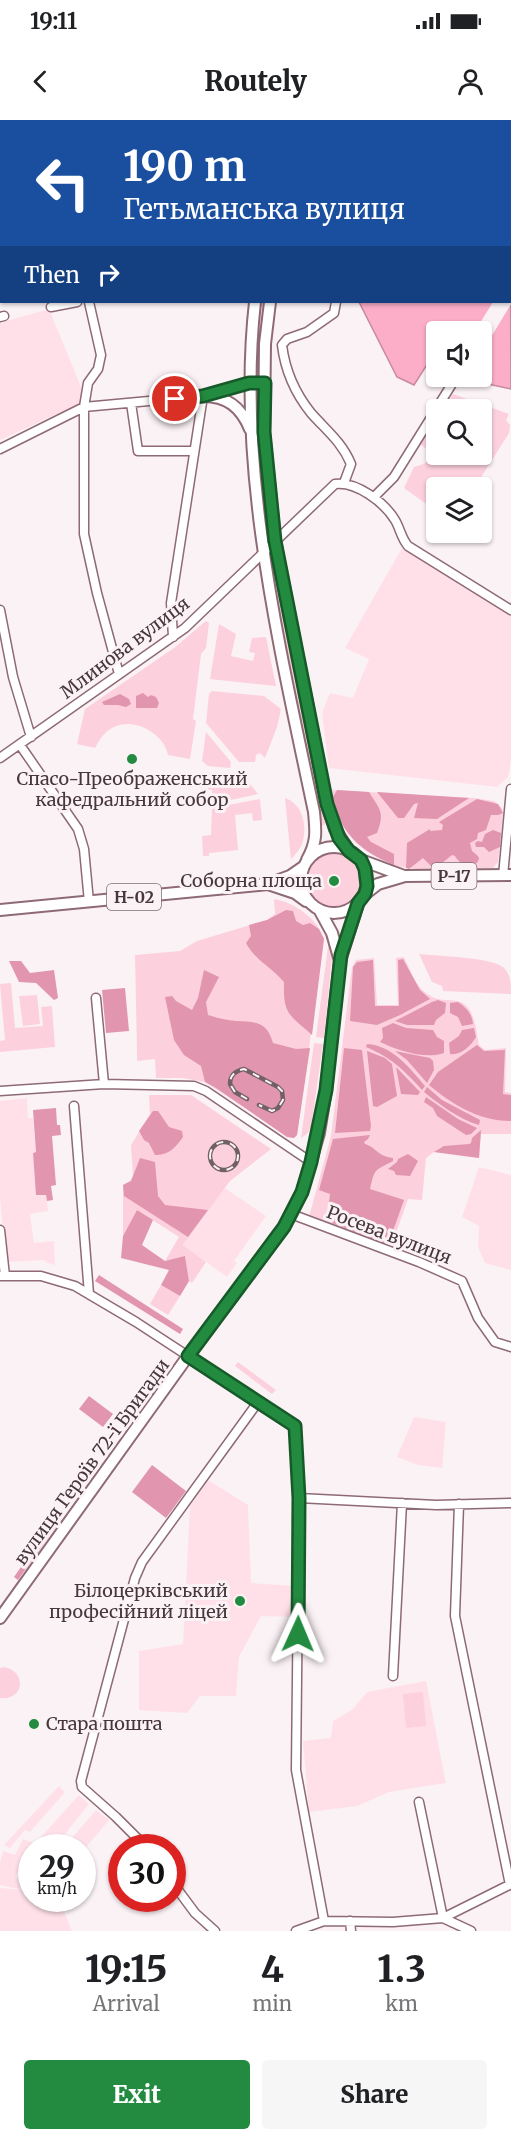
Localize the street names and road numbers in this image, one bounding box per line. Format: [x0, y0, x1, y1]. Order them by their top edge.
street label: Млинова вулиця [56, 591, 194, 704]
road number: Р-17 [432, 863, 476, 889]
road number: Н-02 [107, 884, 161, 910]
street label: Росева вулиця [323, 1200, 455, 1269]
street label: вулиця Героїв 72-ї Бригади [9, 1354, 174, 1569]

